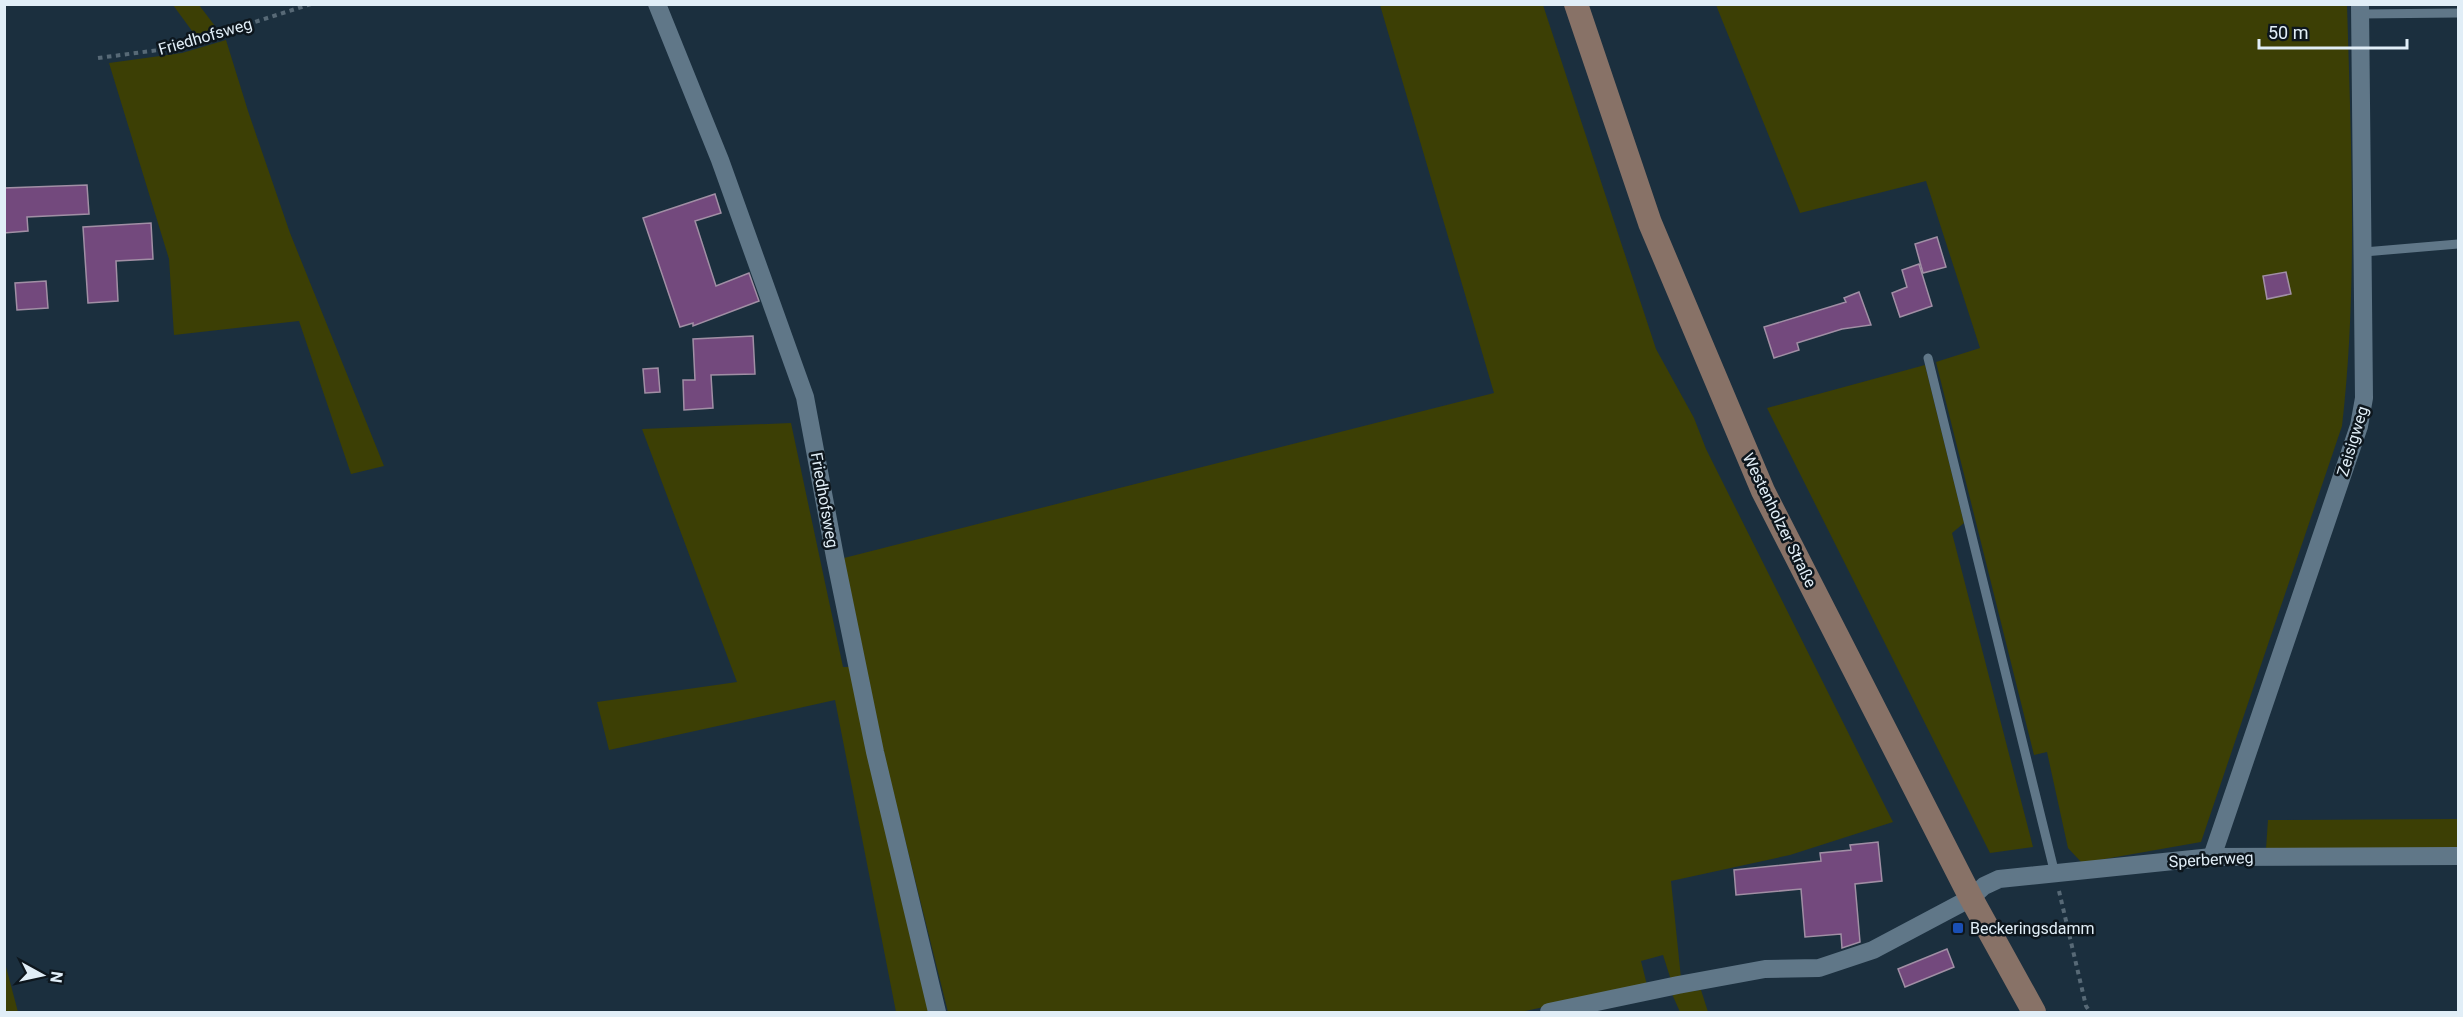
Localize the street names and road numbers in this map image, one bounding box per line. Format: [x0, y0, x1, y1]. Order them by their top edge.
street label: Friedhofsweg [156, 14, 254, 59]
street label: Zeisigweg [2333, 404, 2372, 479]
street label: Westenholzer Straße [1739, 450, 1820, 591]
street label: Friedhofsweg [807, 451, 842, 549]
street label: Sperberweg [2168, 848, 2254, 871]

